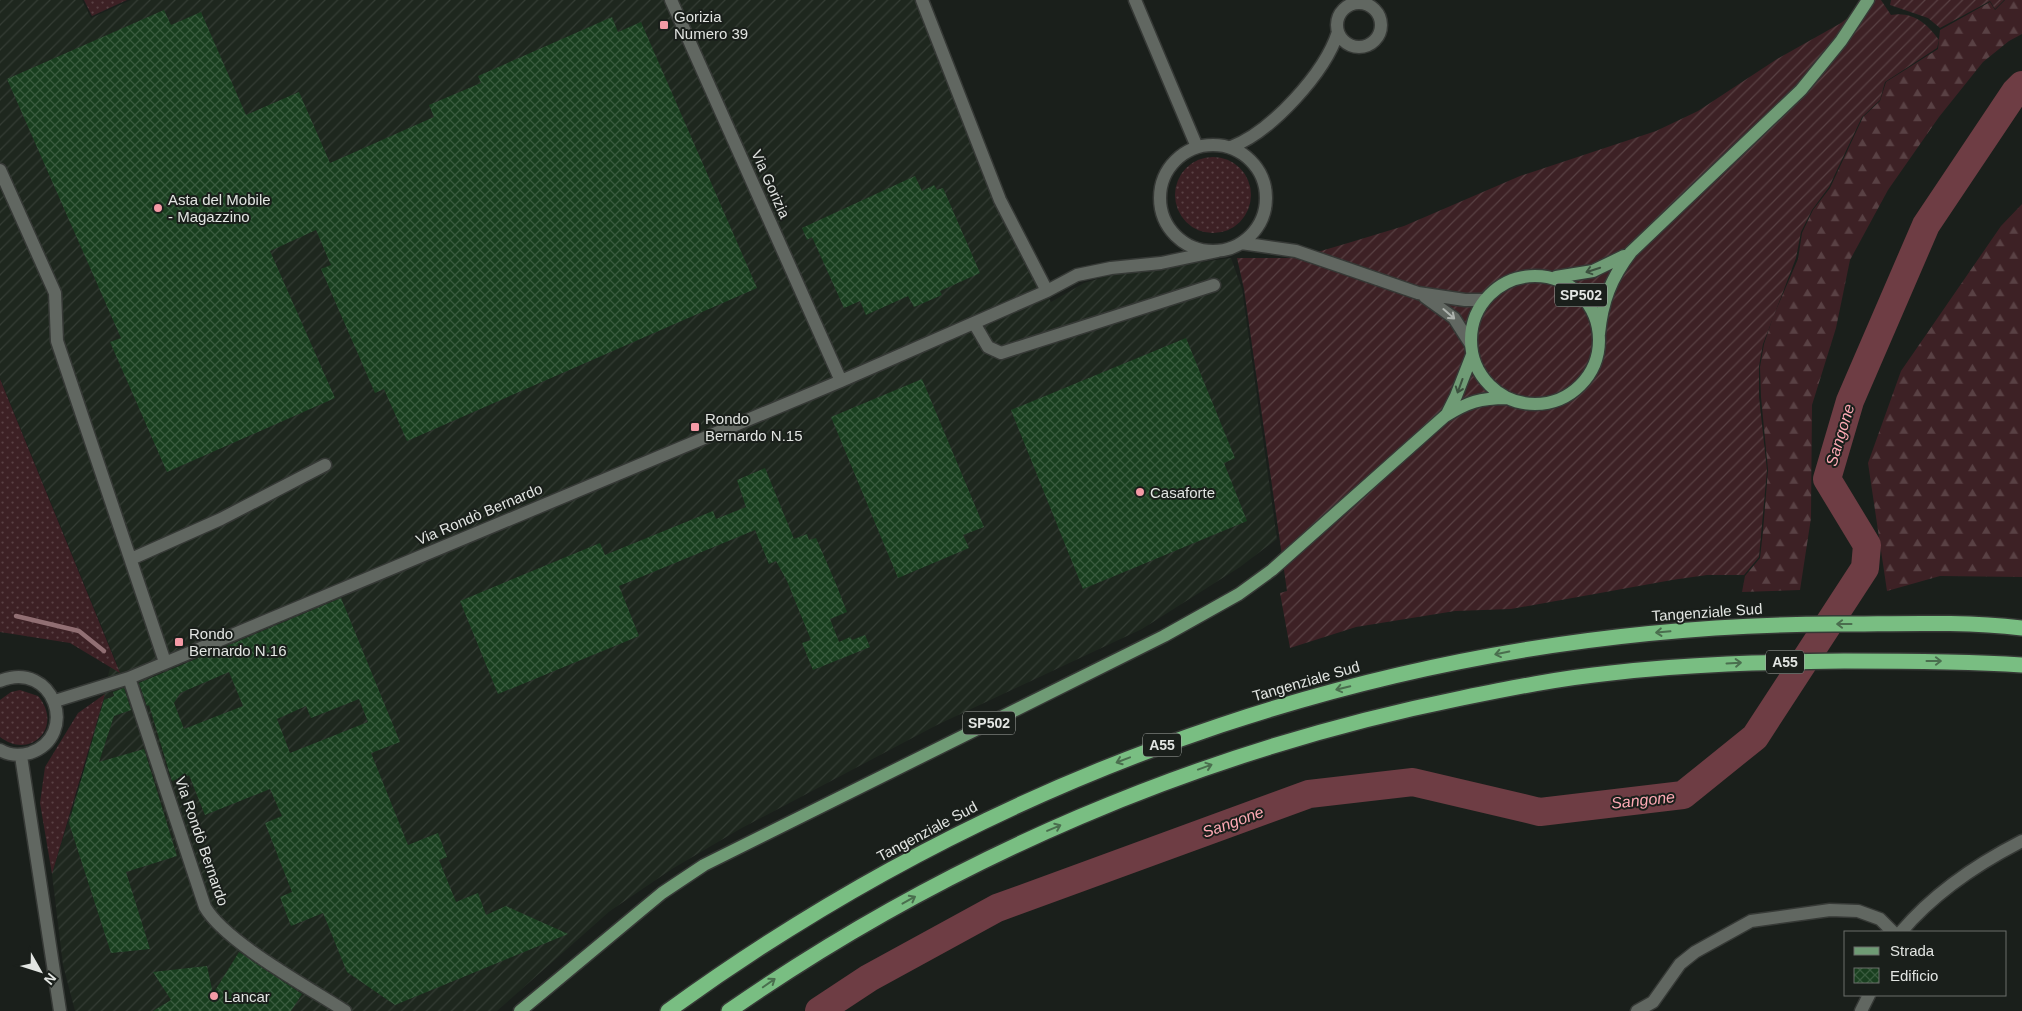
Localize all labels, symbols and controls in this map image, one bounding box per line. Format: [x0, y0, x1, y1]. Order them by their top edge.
place label: Gorizia Numero 39 [674, 8, 748, 42]
marker: Gorizia Numero 39 [658, 19, 670, 31]
street label: Via Gorizia [748, 147, 794, 221]
place label: Asta del Mobile - Magazzino [168, 191, 271, 225]
marker: Asta del Mobile - Magazzino [152, 202, 164, 214]
one-way arrow [1586, 266, 1602, 276]
road number: SP502 [1555, 284, 1607, 306]
one-way arrow [1442, 308, 1455, 320]
one-way arrow [1455, 378, 1464, 393]
water label: Sangone [1823, 402, 1858, 468]
place label: Rondo Bernardo N.15 [705, 410, 803, 444]
marker: Rondo Bernardo N.15 [689, 421, 701, 433]
street label: Via Rondò Bernardo [413, 480, 545, 548]
place label: Casaforte [1150, 484, 1215, 501]
marker: Casaforte [1134, 486, 1146, 498]
street label: Tangenziale Sud [1651, 600, 1763, 624]
one-way arrow [1836, 619, 1852, 629]
place label: Rondo Bernardo N.16 [189, 625, 287, 659]
one-way arrow [1655, 627, 1671, 637]
marker: Rondo Bernardo N.16 [173, 636, 185, 648]
one-way arrow [1494, 649, 1510, 658]
road number: A55 [1766, 650, 1804, 674]
one-way arrow [1926, 656, 1942, 666]
street label: Tangenziale Sud [1250, 658, 1362, 704]
one-way arrow [1726, 658, 1742, 667]
one-way arrow [1336, 684, 1352, 693]
road number: SP502 [963, 711, 1015, 734]
road number: A55 [1143, 734, 1181, 756]
one-way arrow [1115, 757, 1130, 766]
one-way arrow [1197, 762, 1212, 771]
street label: Via Rondò Bernardo [172, 774, 232, 908]
water label: Sangone [1610, 788, 1676, 812]
street label: Tangenziale Sud [874, 797, 980, 865]
water label: Sangone [1200, 803, 1266, 841]
one-way arrow [1046, 822, 1061, 832]
one-way arrow [901, 895, 916, 905]
legend [1844, 931, 2007, 996]
text: Strada [1890, 942, 1935, 959]
north arrow [15, 946, 65, 996]
text: Edificio [1890, 967, 1938, 984]
text: N [41, 970, 60, 988]
one-way arrow [762, 978, 776, 988]
place label: Lancar [224, 988, 270, 1005]
marker: Lancar [208, 990, 220, 1002]

